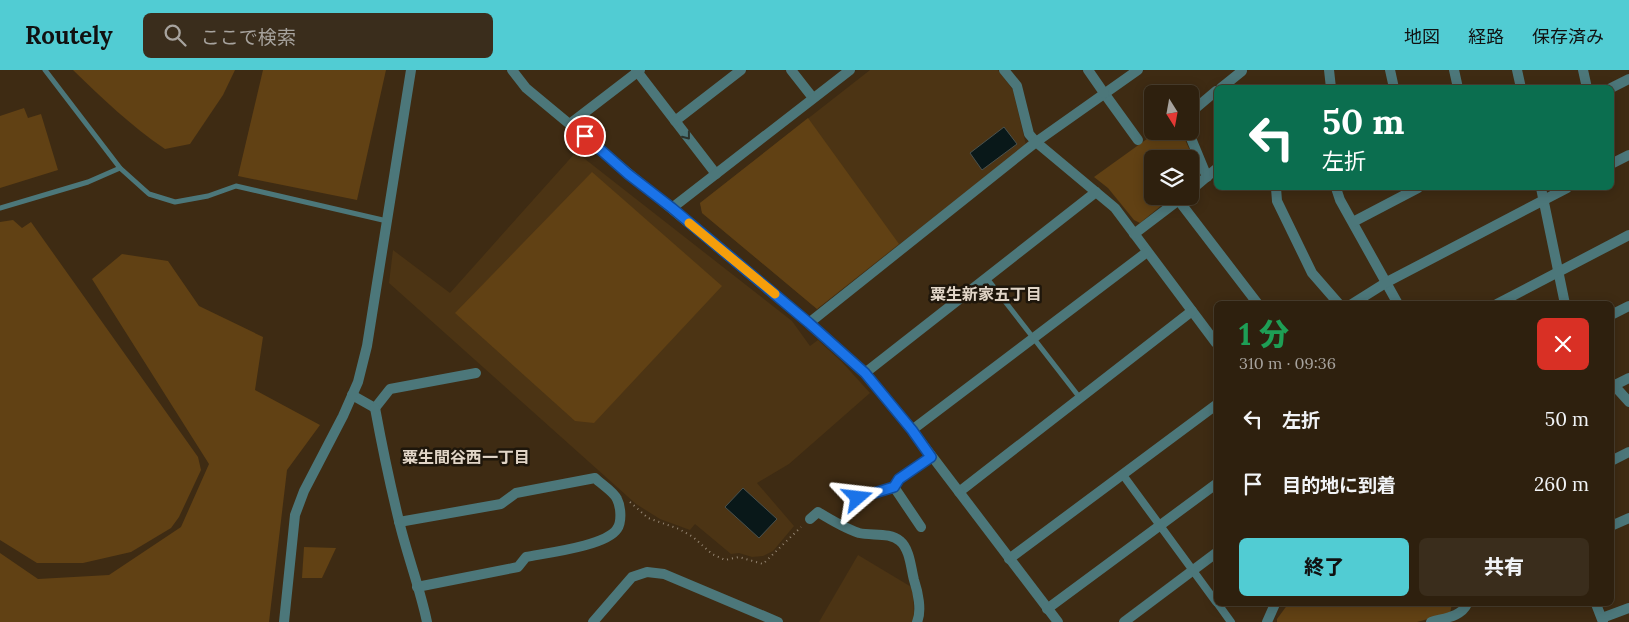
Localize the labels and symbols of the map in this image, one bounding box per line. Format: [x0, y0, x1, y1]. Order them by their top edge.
north arrow [1144, 85, 1199, 140]
pin [564, 115, 606, 157]
one-way arrow [681, 130, 689, 139]
district label: 粟生新家五丁目 [930, 284, 1042, 304]
district label: 粟生間谷西一丁目 [402, 447, 530, 467]
position arrow [831, 471, 883, 523]

